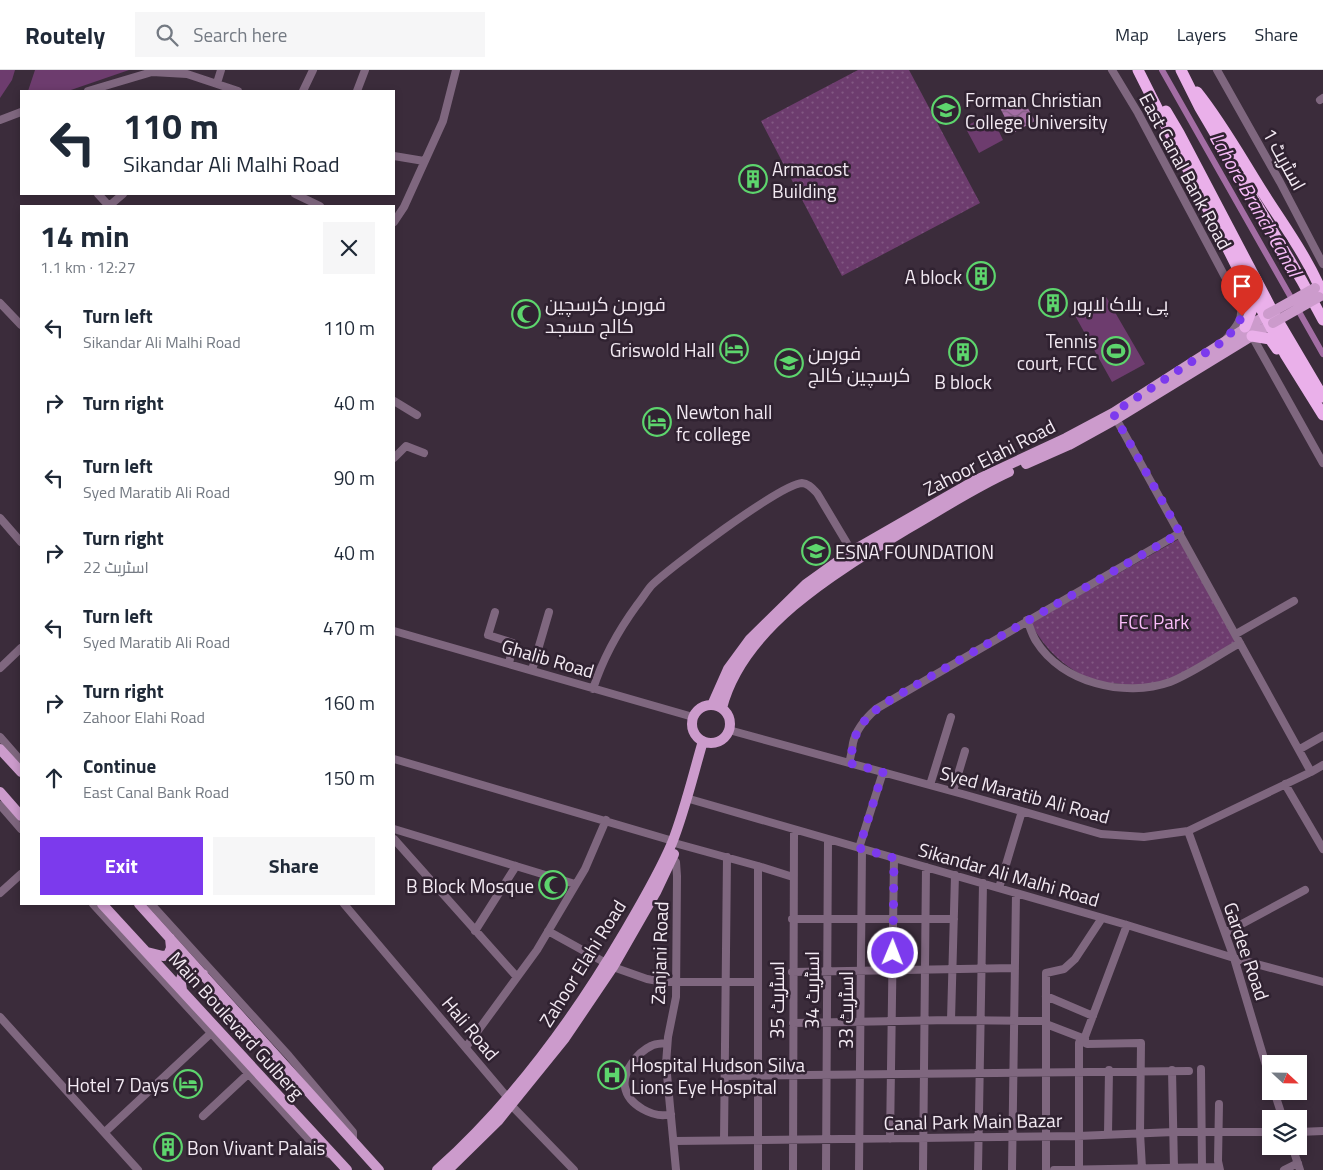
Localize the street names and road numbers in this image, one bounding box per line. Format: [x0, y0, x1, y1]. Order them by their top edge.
street label: East Canal Bank Road [1132, 88, 1240, 254]
street label: اسٹریٹ 1 [1256, 122, 1314, 196]
street label: Zahoor Elahi Road [918, 411, 1060, 503]
street label: Ghalib Road [498, 631, 598, 685]
street label: Syed Maratib Ali Road [937, 757, 1113, 831]
street label: Sikandar Ali Malhi Road [915, 834, 1103, 914]
street label: Zahoor Elahi Road [531, 894, 633, 1032]
street label: Gardee Road [1217, 898, 1277, 1004]
street label: Zanjani Road [643, 901, 675, 1005]
street label: Main Boulevard Gulberg [162, 944, 312, 1106]
street label: اسٹریٹ 34 [797, 951, 826, 1029]
street label: اسٹریٹ 35 [762, 961, 791, 1039]
street label: اسٹریٹ 33 [831, 971, 860, 1049]
street label: Hali Road [435, 989, 507, 1067]
street label: Canal Park Main Bazar [883, 1105, 1063, 1137]

